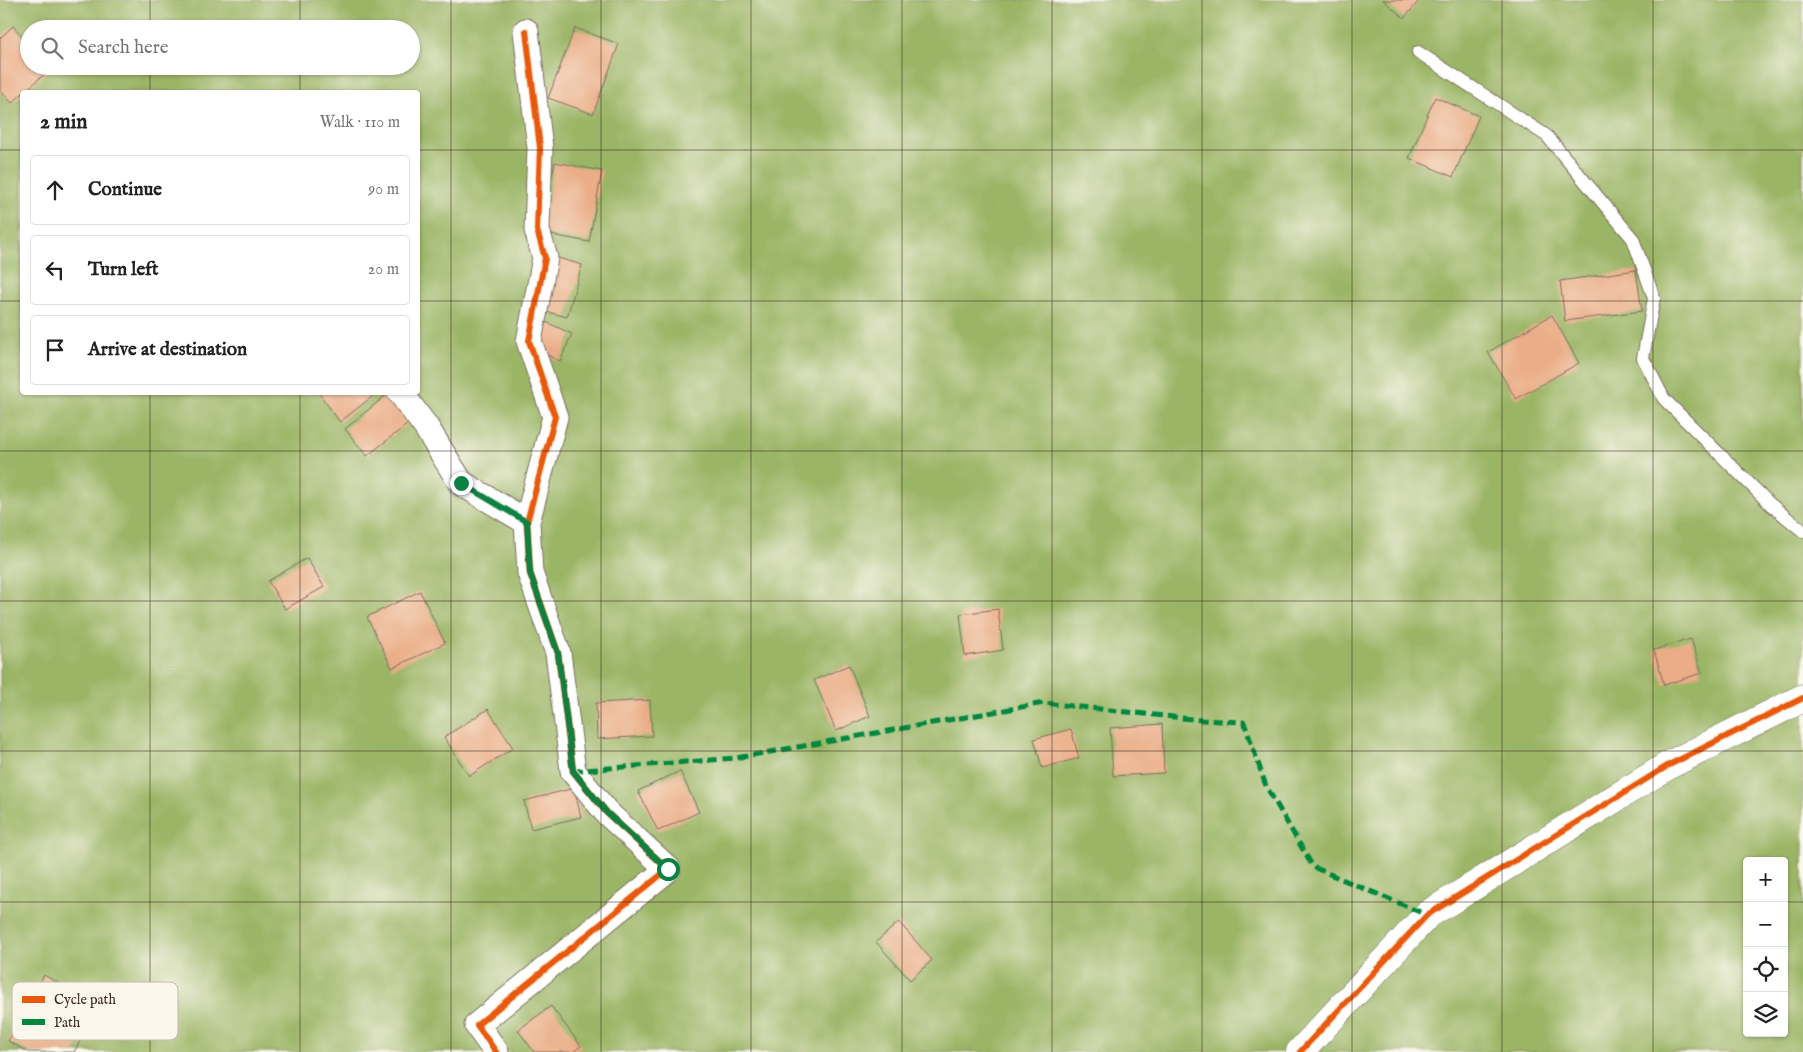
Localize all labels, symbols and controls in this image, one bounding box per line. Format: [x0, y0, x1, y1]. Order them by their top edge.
search box [20, 20, 420, 75]
icon: search [38, 34, 66, 62]
text: Search here [78, 36, 169, 60]
text: 2 min [40, 109, 87, 136]
text: Walk · 110 m [320, 113, 400, 133]
icon: ahead [41, 176, 69, 204]
text: Continue [88, 178, 162, 202]
text: 90 m [368, 180, 399, 200]
icon: left [41, 256, 69, 284]
text: Turn left [88, 258, 159, 282]
text: 20 m [368, 260, 399, 280]
icon: arrive [41, 336, 69, 364]
text: Arrive at destination [88, 338, 247, 362]
route end [450, 472, 473, 495]
map controls [1743, 857, 1788, 1037]
button: + [1743, 857, 1788, 902]
route start [657, 858, 680, 881]
button: − [1743, 902, 1788, 947]
button: locate [1743, 947, 1788, 992]
legend [12, 982, 178, 1040]
text: Cycle path [54, 991, 116, 1009]
button: layers [1743, 992, 1788, 1037]
text: Path [54, 1014, 81, 1032]

